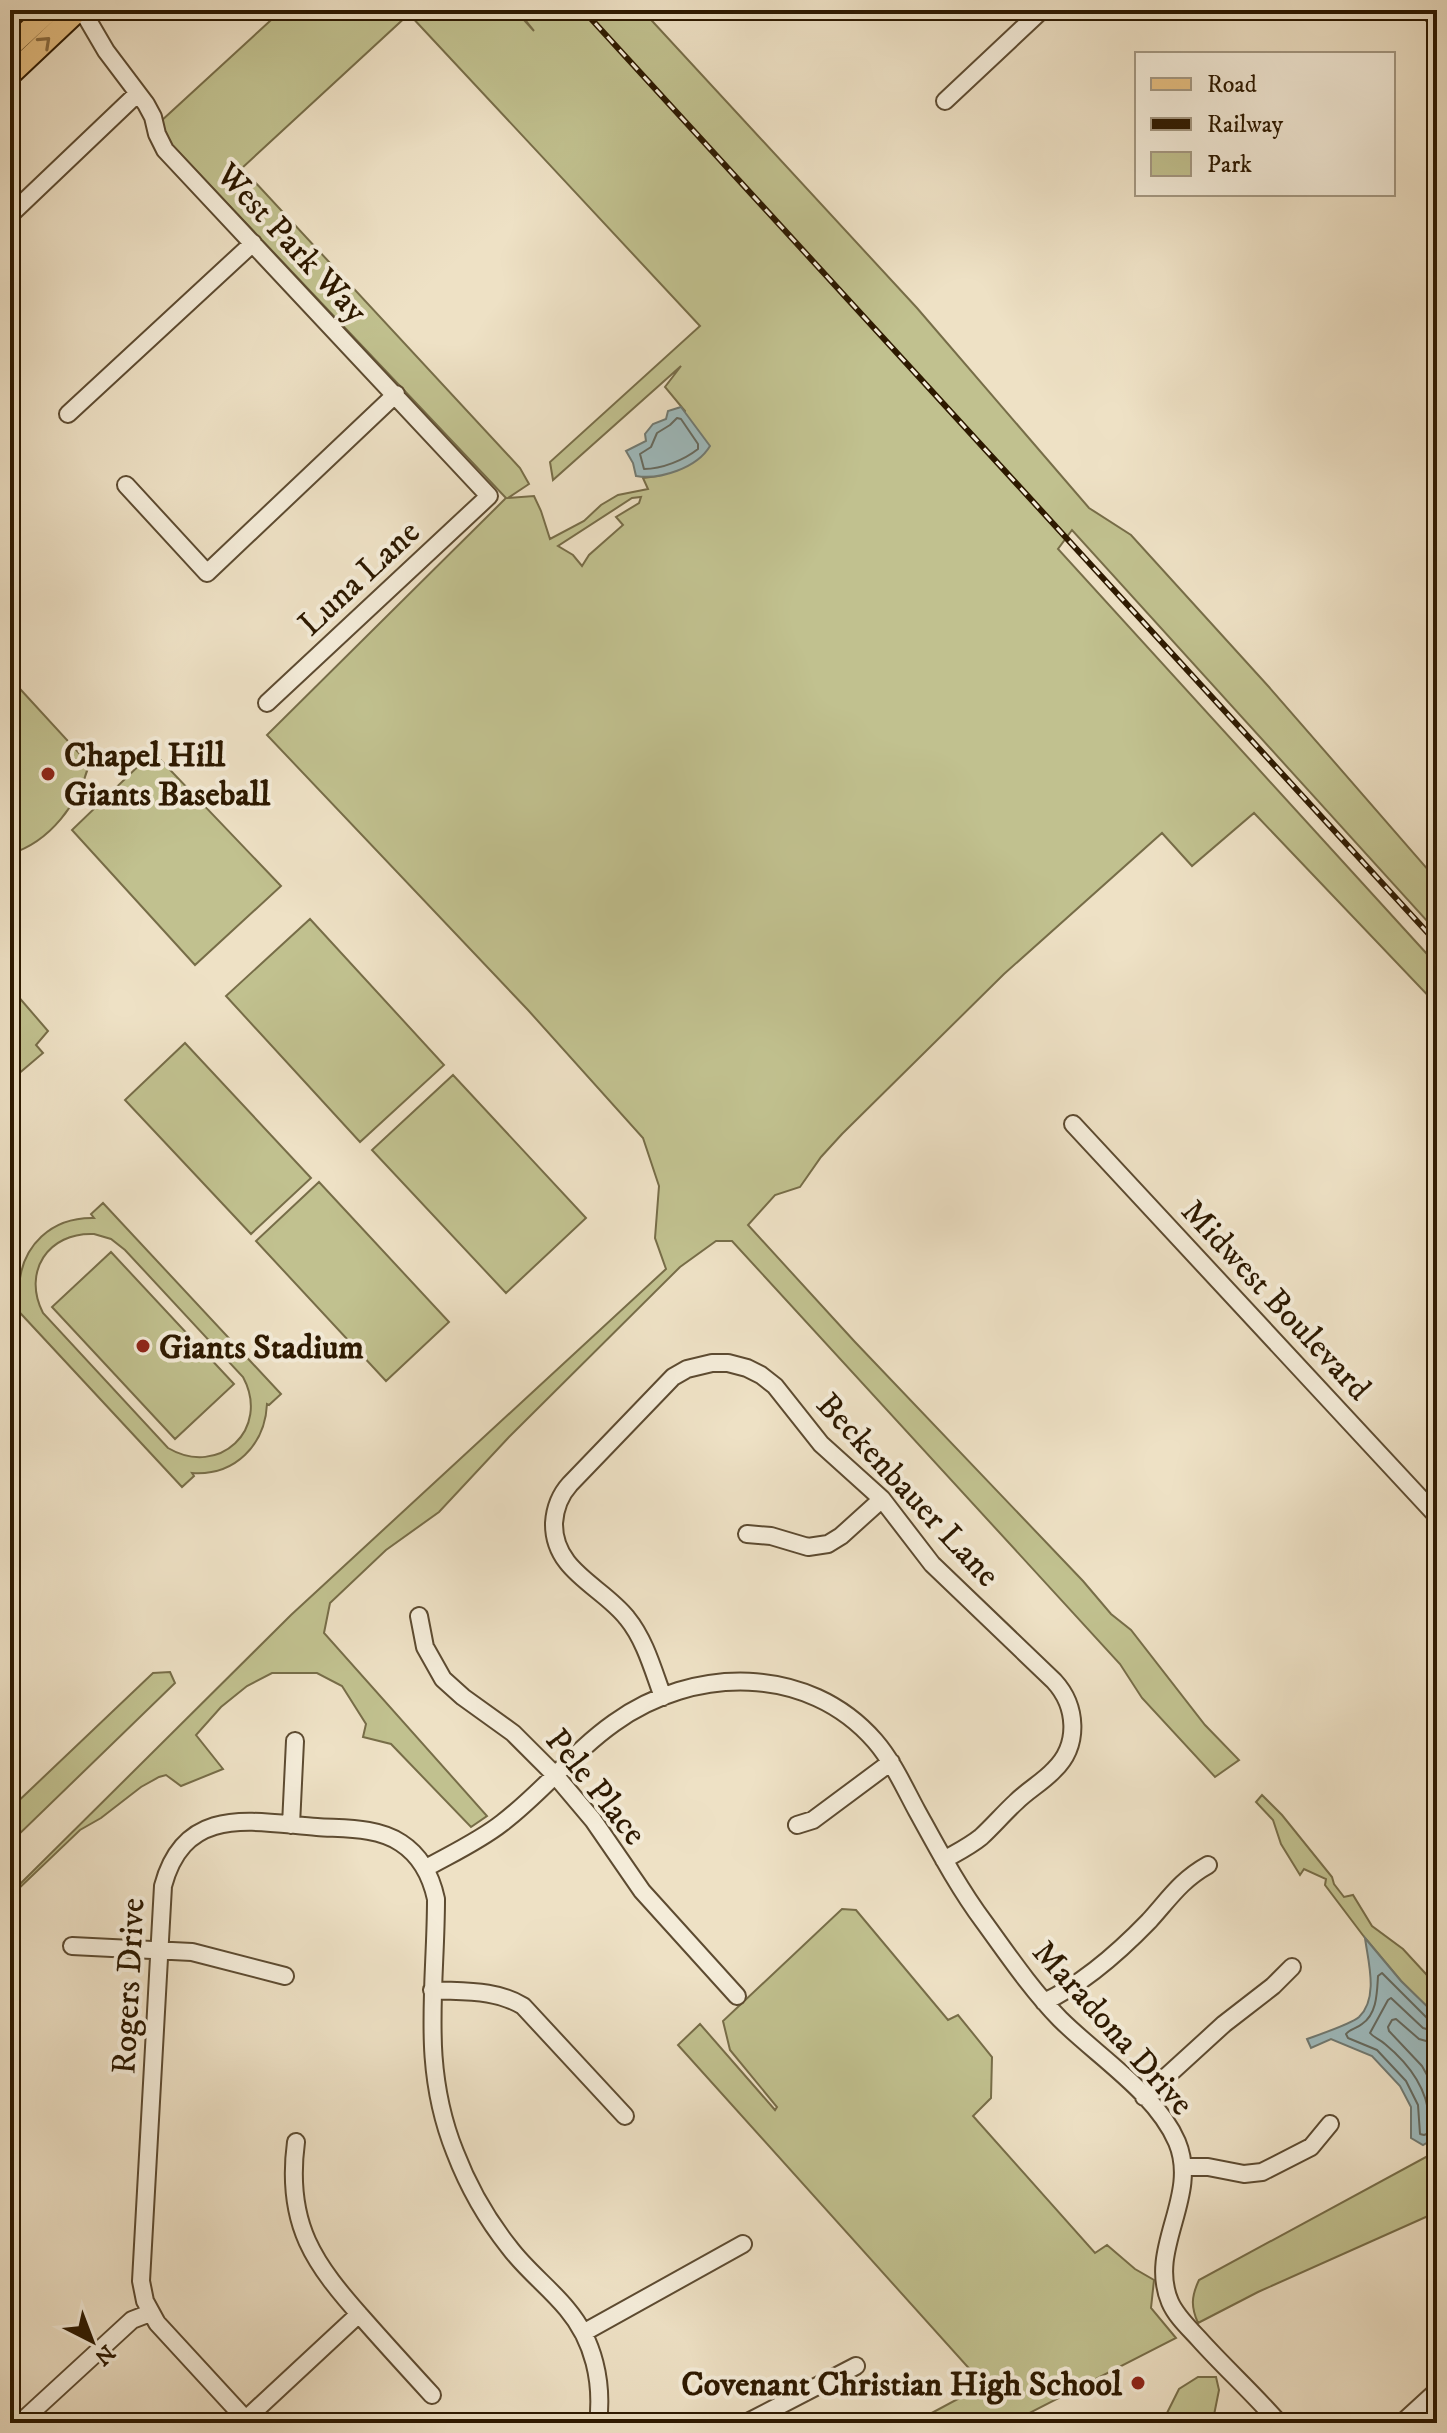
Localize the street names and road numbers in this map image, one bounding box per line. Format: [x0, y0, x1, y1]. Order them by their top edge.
street label: West Park Way [206, 154, 377, 333]
street label: Luna Lane [290, 512, 429, 645]
street label: Midwest Boulevard [1172, 1191, 1379, 1410]
street label: Beckenbauer Lane [807, 1385, 1008, 1596]
street label: Pele Place [536, 1721, 655, 1854]
street label: Rogers Drive [103, 1897, 155, 2075]
street label: Maradona Drive [1023, 1932, 1202, 2125]

